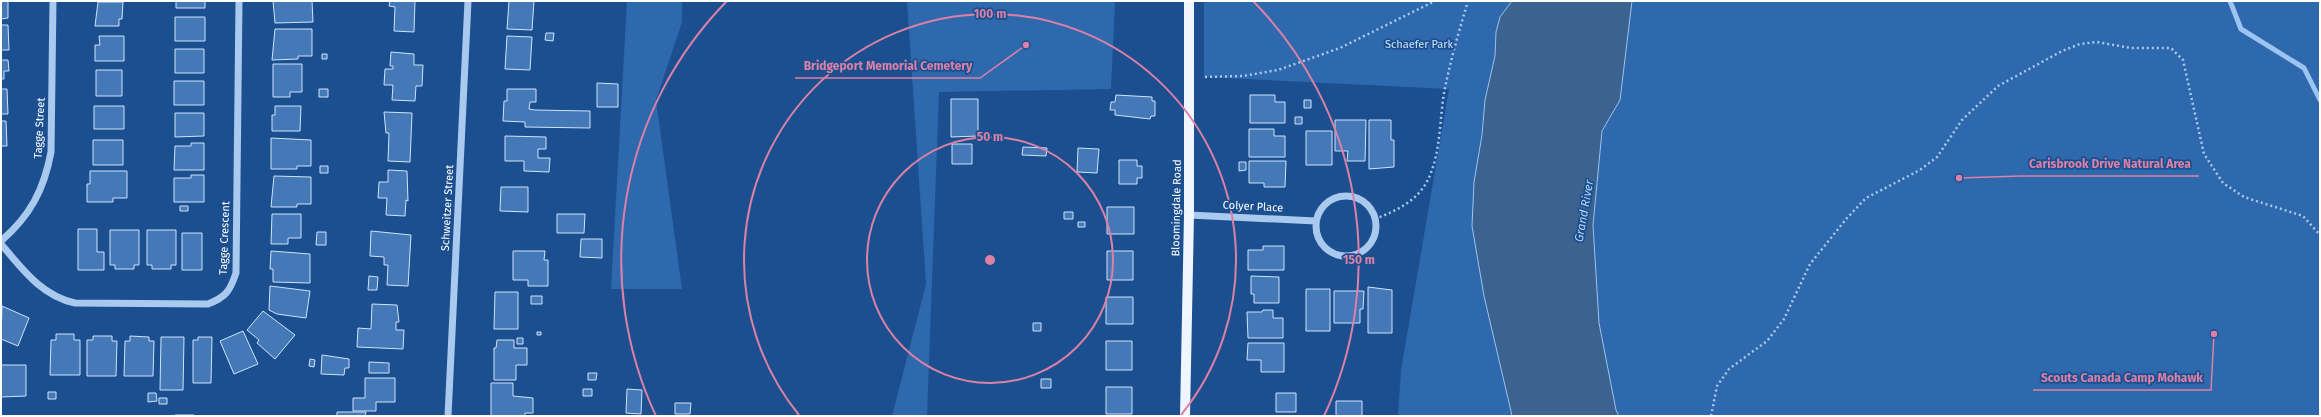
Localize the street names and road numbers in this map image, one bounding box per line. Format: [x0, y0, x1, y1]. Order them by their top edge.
street label: Tagge Street [31, 97, 48, 159]
street label: Bloomingdale Road [1169, 159, 1184, 257]
street label: Schweitzer Street [439, 165, 456, 252]
street label: Colyer Place [1222, 198, 1284, 215]
street label: Tagge Crescent [217, 201, 232, 275]

